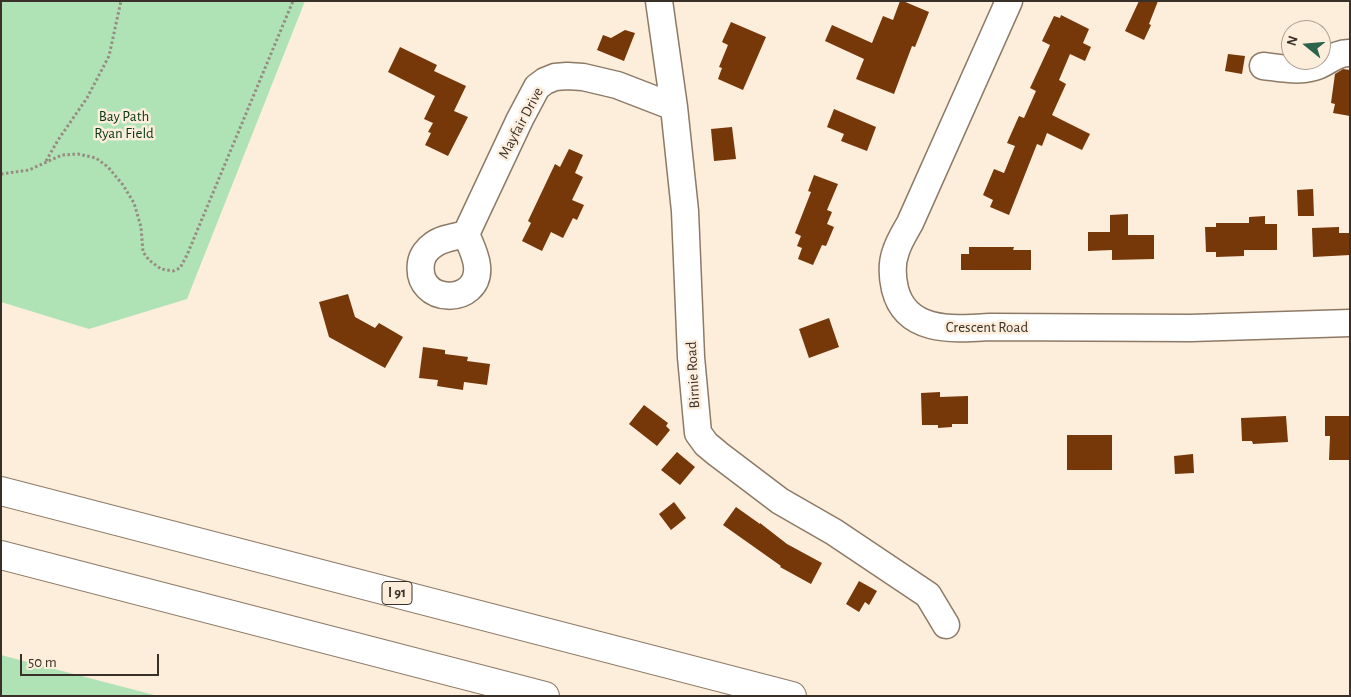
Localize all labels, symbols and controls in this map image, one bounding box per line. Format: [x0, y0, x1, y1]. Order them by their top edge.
north arrow [1281, 20, 1331, 70]
text: N [1284, 34, 1301, 48]
street label: Mayfair Drive [495, 84, 547, 162]
park label: Bay Path Ryan Field [94, 107, 154, 142]
street label: Crescent Road [946, 318, 1028, 336]
street label: Birnie Road [682, 341, 704, 409]
road number: I 91 [382, 582, 412, 604]
scale bar [22, 644, 161, 676]
text: 50 m [28, 655, 57, 670]

